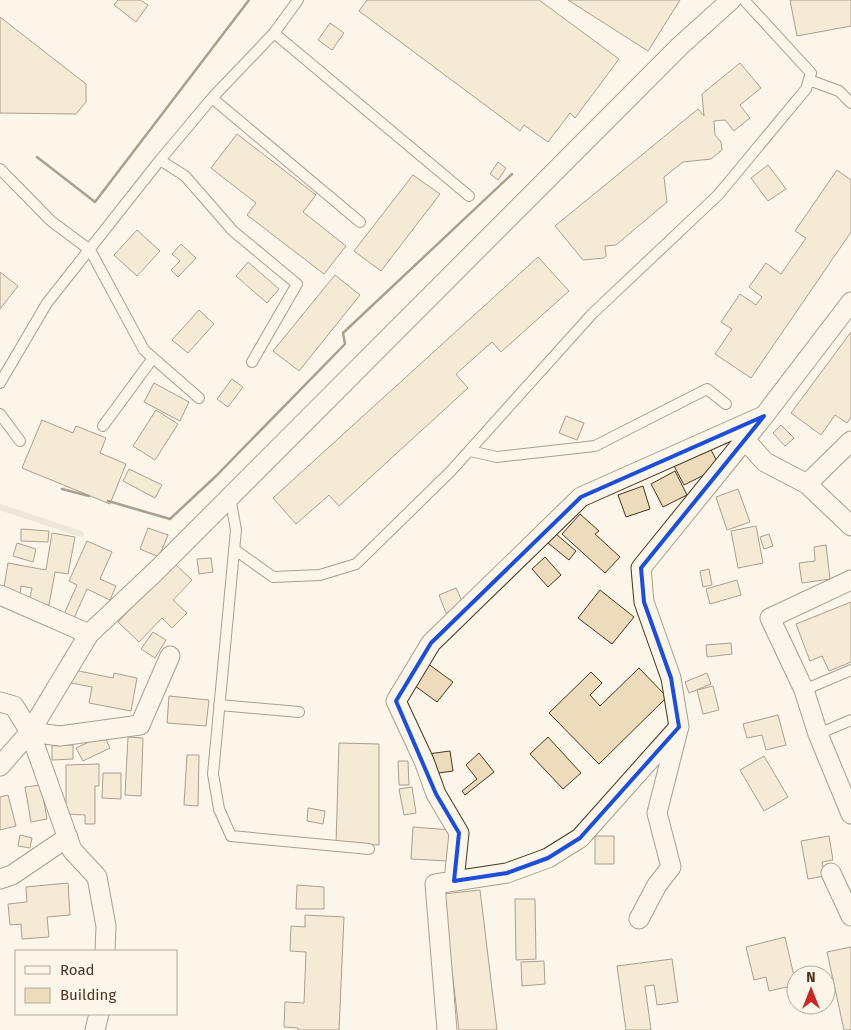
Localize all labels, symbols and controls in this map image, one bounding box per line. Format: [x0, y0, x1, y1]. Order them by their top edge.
legend [15, 950, 178, 1015]
text: Road [60, 961, 95, 979]
north arrow [786, 965, 836, 1015]
text: N [806, 969, 816, 986]
text: Building [60, 986, 116, 1004]

